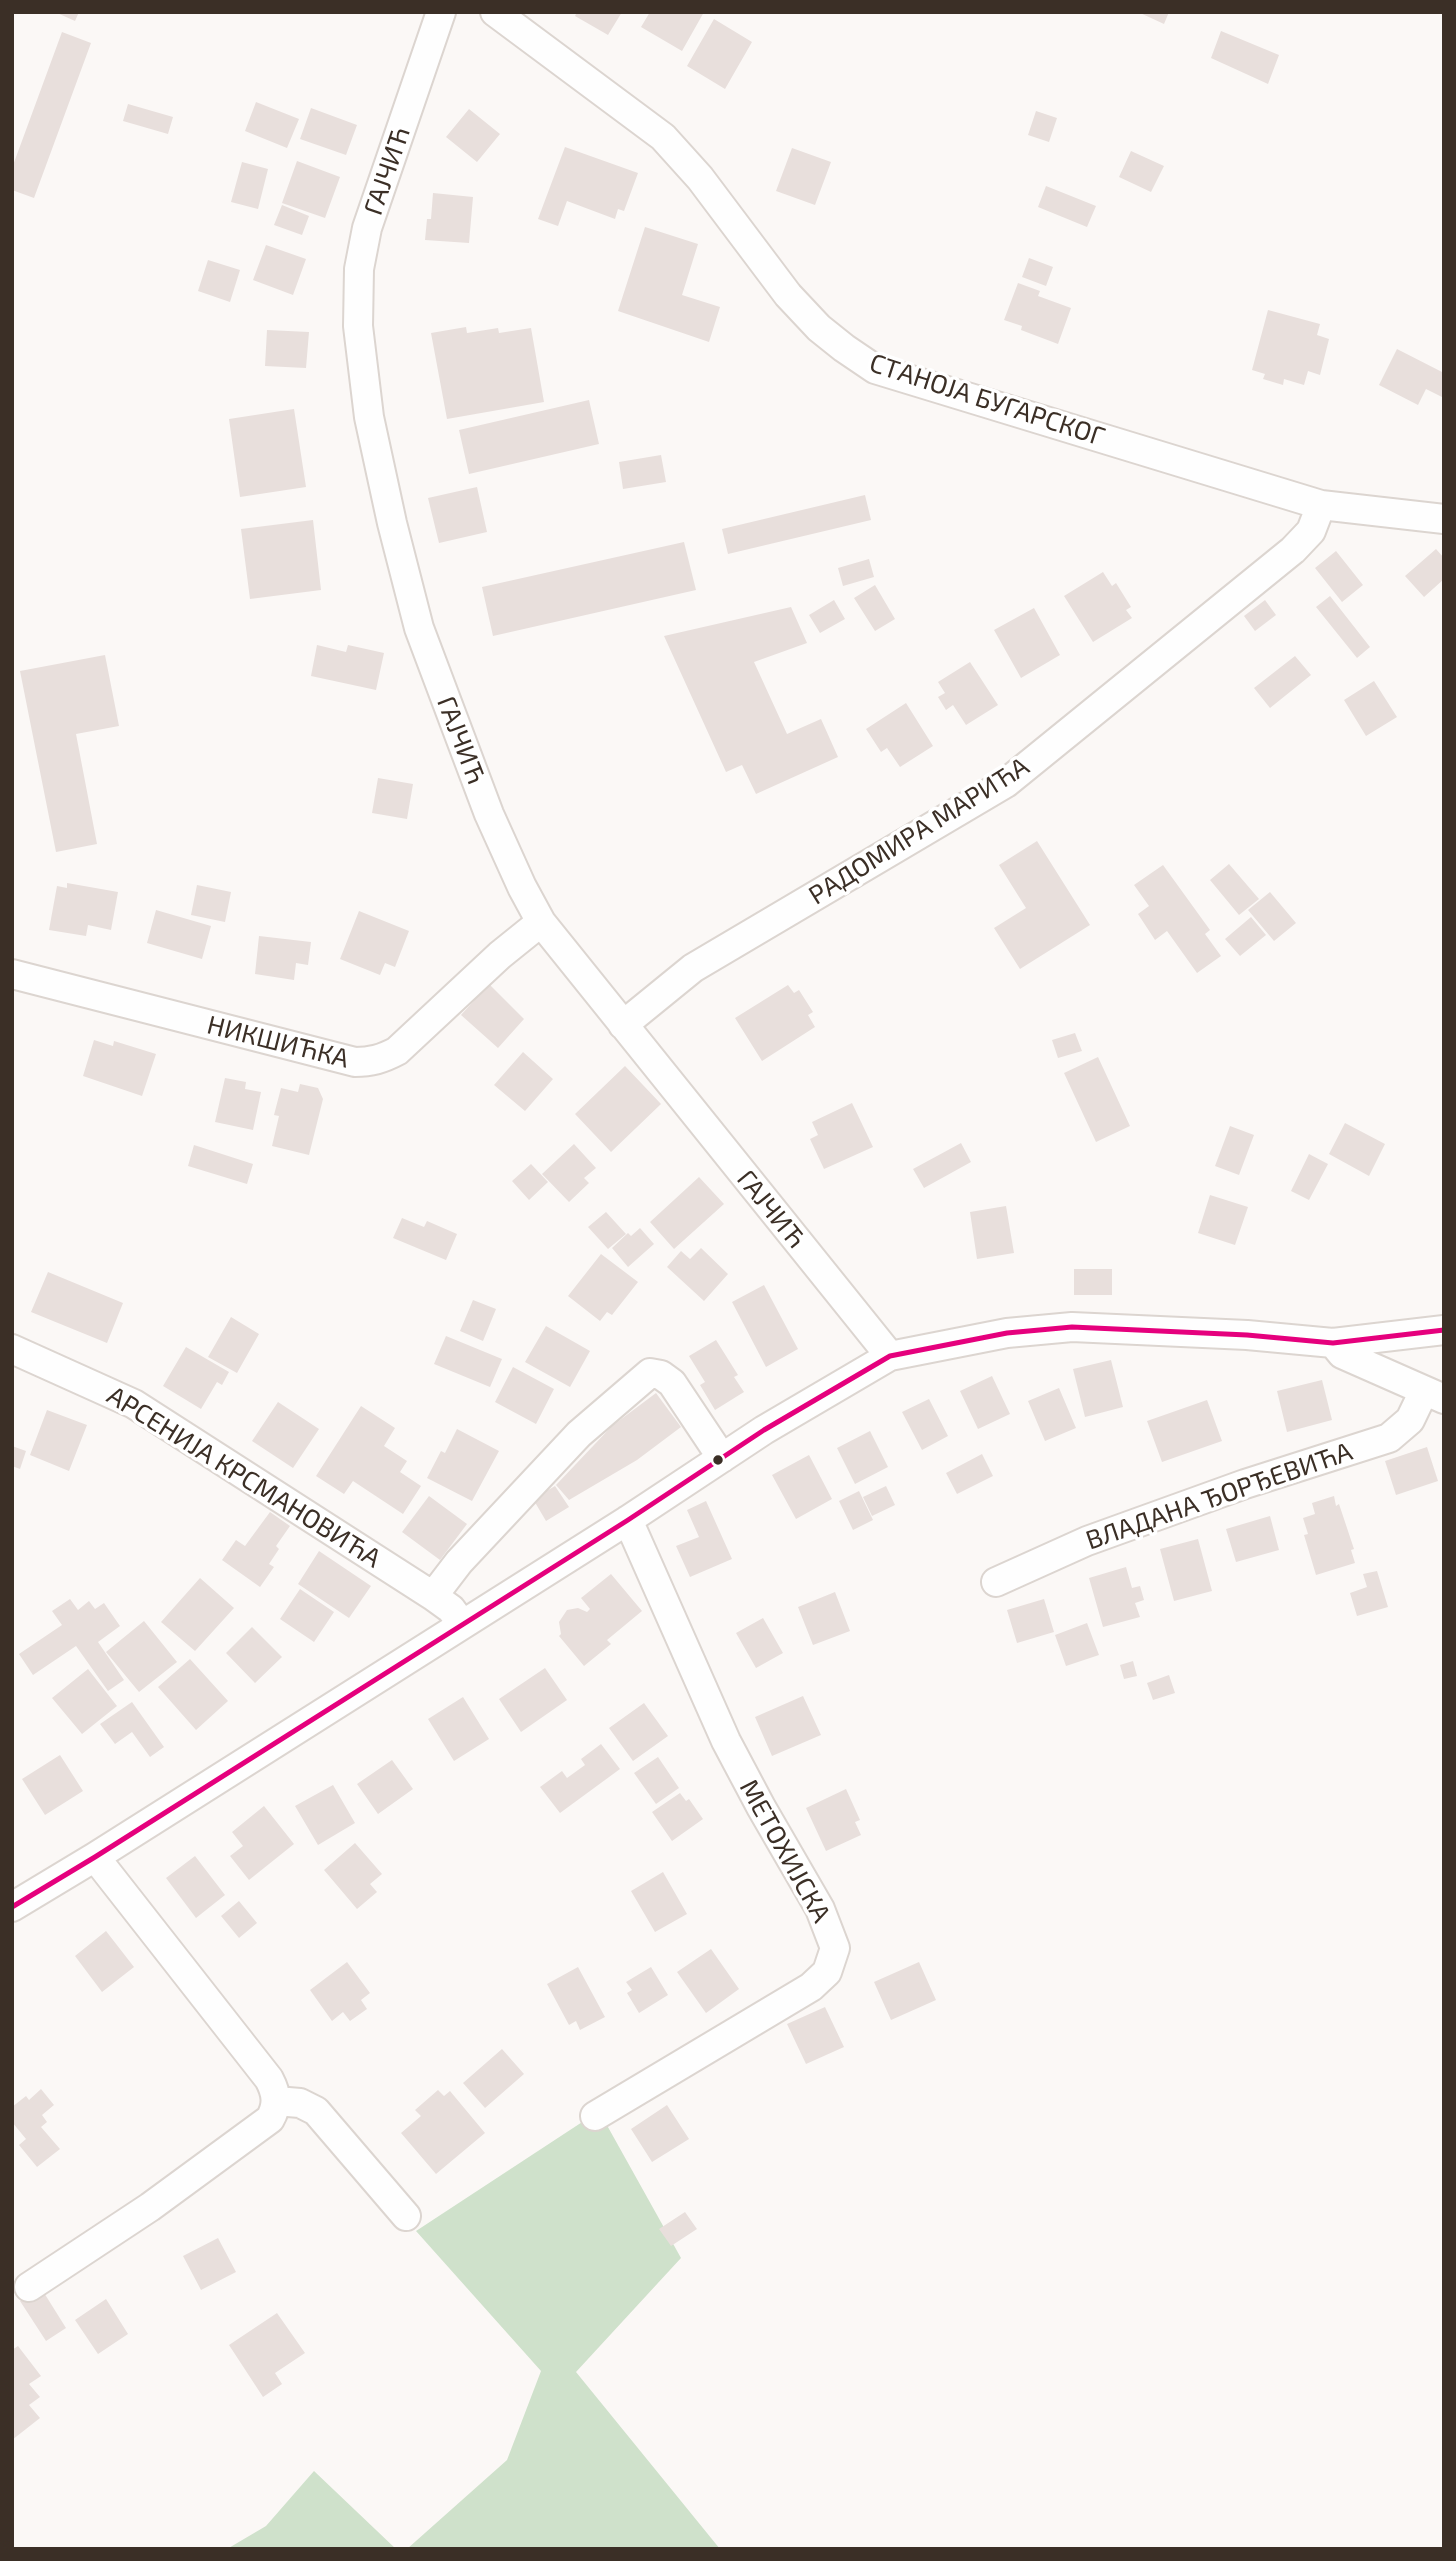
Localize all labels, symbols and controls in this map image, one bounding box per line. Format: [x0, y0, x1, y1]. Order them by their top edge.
street label: ГАЈЧИЋ [357, 123, 417, 219]
street label: СТАНОЈА БУГАРСКОГ [866, 347, 1108, 453]
street label: ГАЈЧИЋ [430, 692, 492, 788]
street label: РАДОМИРА МАРИЋА [803, 751, 1035, 911]
street label: НИКШИЋКА [204, 1009, 352, 1075]
street label: ГАЈЧИЋ [730, 1164, 812, 1254]
street label: АРСЕНИЈА КРСМАНОВИЋА [101, 1380, 387, 1574]
street label: ВЛАДАНА ЂОРЂЕВИЋА [1082, 1436, 1356, 1556]
unlabelled marker [711, 1453, 725, 1467]
street label: МЕТОХИЈСКА [733, 1774, 837, 1928]

